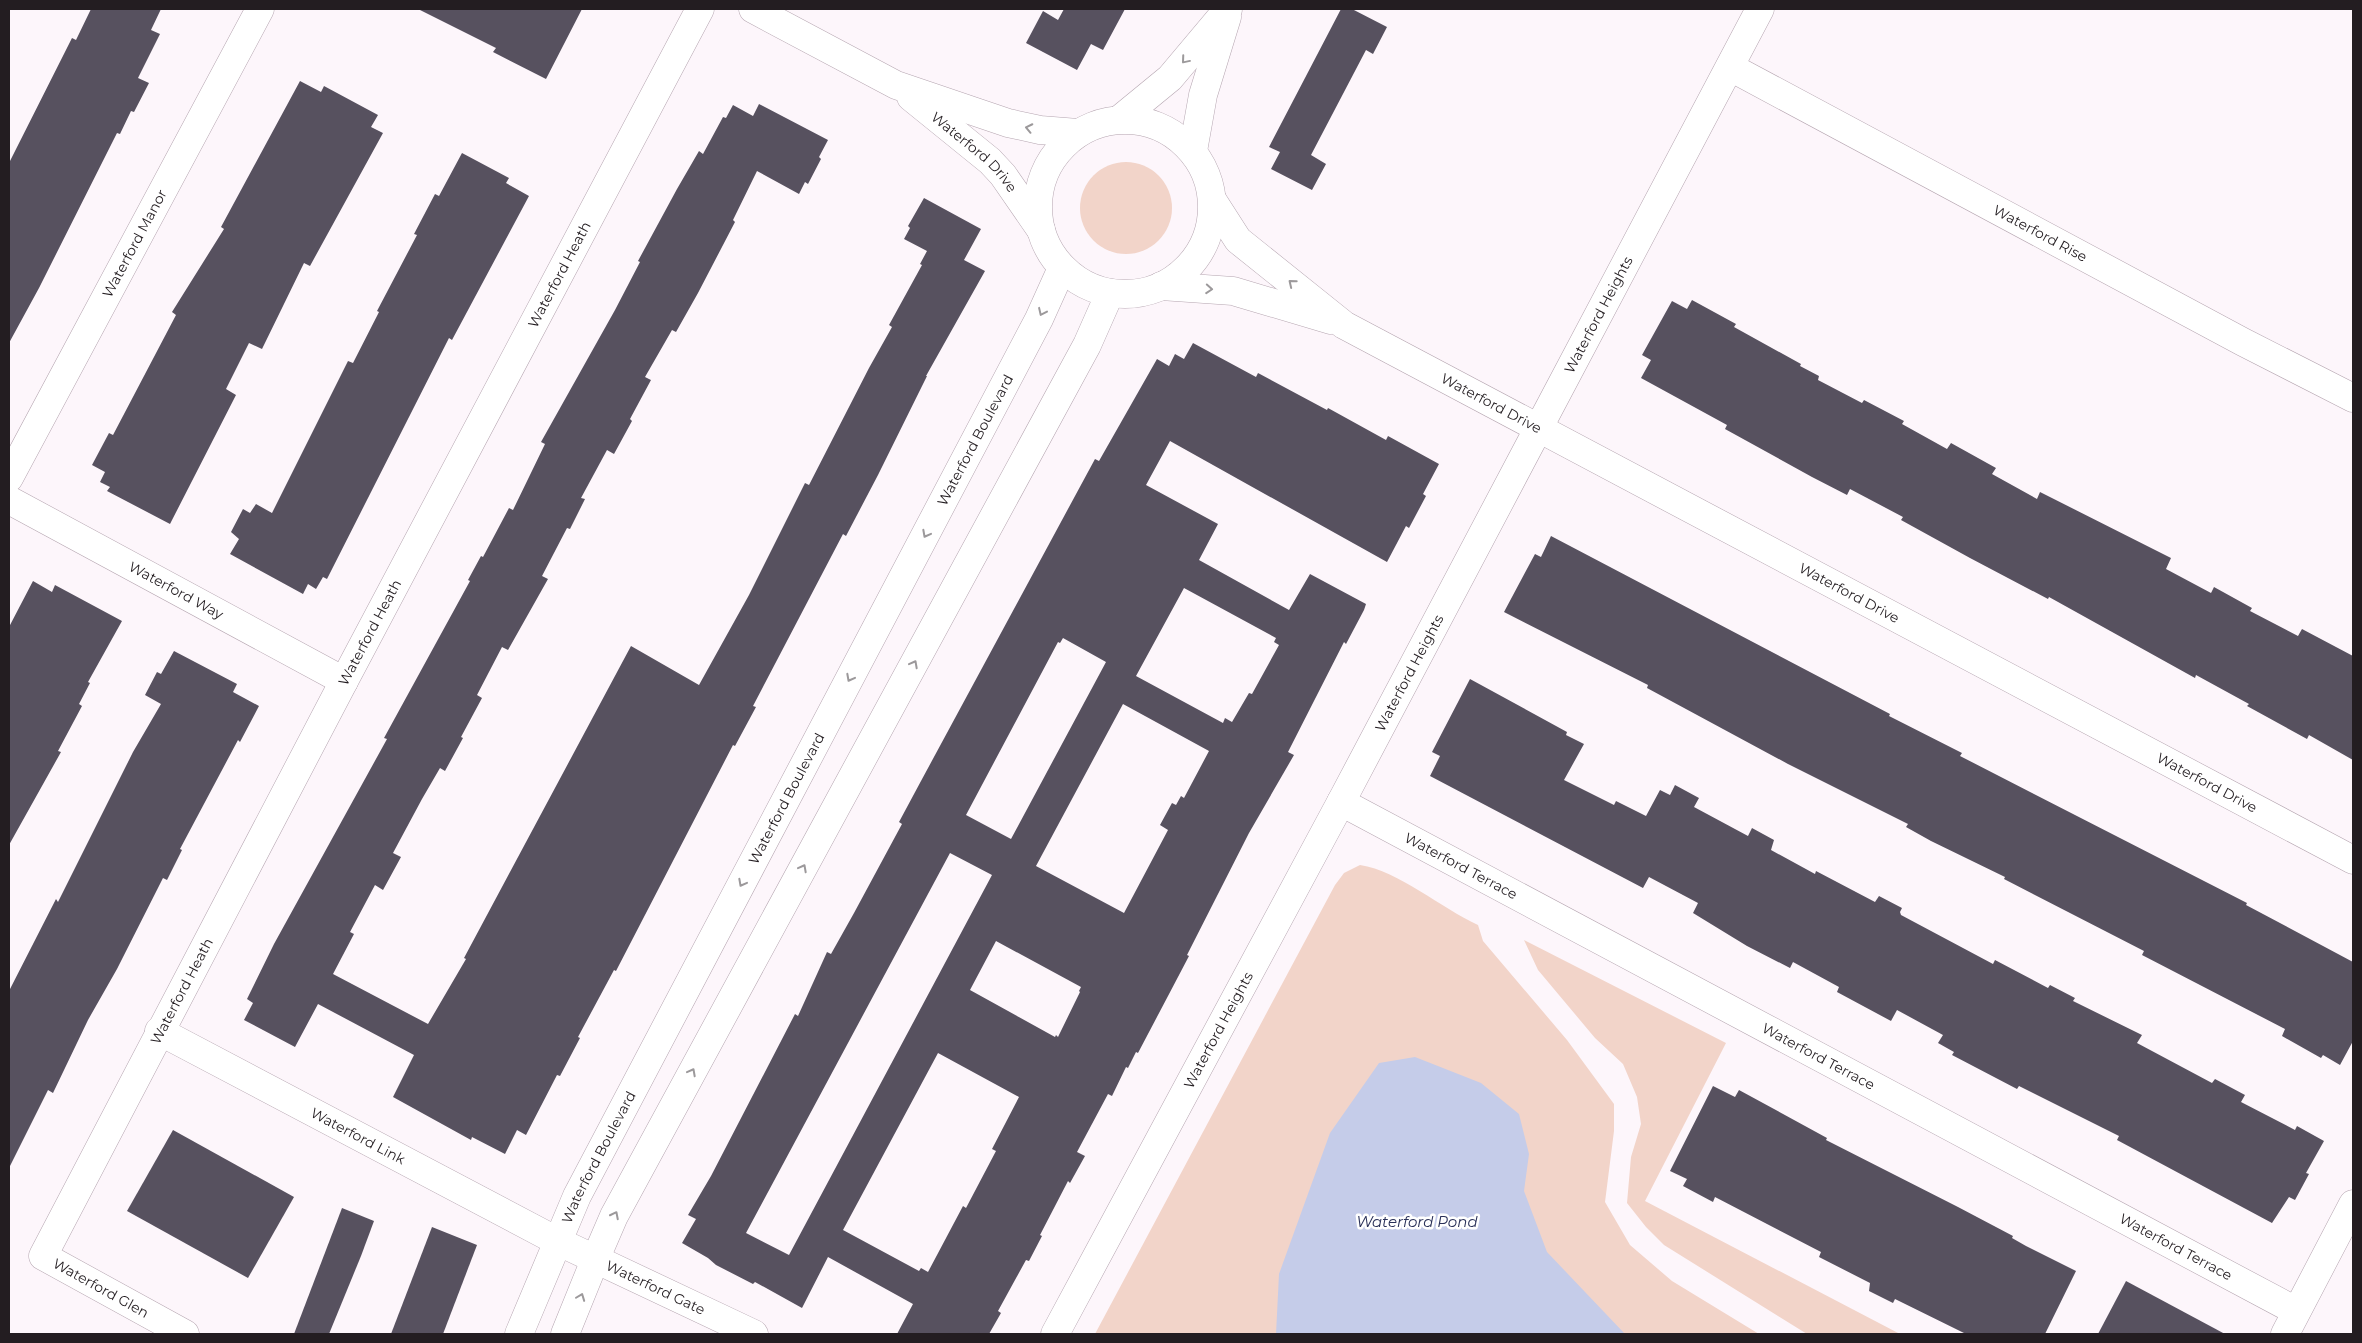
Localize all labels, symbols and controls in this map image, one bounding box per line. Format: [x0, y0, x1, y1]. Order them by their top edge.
one-way arrow [1182, 54, 1191, 63]
street label: Waterford Drive [927, 108, 1021, 196]
one-way arrow [1025, 123, 1034, 133]
street label: Waterford Manor [98, 186, 171, 301]
street label: Waterford Rise [1990, 201, 2090, 266]
street label: Waterford Heath [524, 218, 595, 331]
street label: Waterford Heights [1560, 253, 1637, 376]
one-way arrow [1289, 281, 1298, 289]
one-way arrow [1205, 283, 1213, 294]
one-way arrow [1037, 307, 1048, 316]
street label: Waterford Drive [1438, 369, 1545, 437]
street label: Waterford Boulevard [933, 371, 1017, 509]
one-way arrow [922, 528, 932, 537]
street label: Waterford Way [126, 557, 227, 623]
street label: Waterford Drive [1796, 559, 1903, 627]
street label: Waterford Heath [334, 576, 405, 689]
street label: Waterford Heights [1371, 611, 1448, 735]
one-way arrow [908, 660, 918, 669]
one-way arrow [846, 672, 856, 681]
street label: Waterford Boulevard [744, 730, 828, 867]
street label: Waterford Drive [2154, 749, 2260, 817]
street label: Waterford Terrace [1401, 829, 1521, 903]
one-way arrow [797, 864, 807, 873]
one-way arrow [738, 878, 748, 887]
street label: Waterford Heath [146, 935, 217, 1047]
street label: Waterford Heights [1180, 969, 1257, 1092]
street label: Waterford Terrace [1759, 1019, 1878, 1094]
one-way arrow [686, 1069, 696, 1078]
street label: Waterford Boulevard [558, 1088, 640, 1226]
street label: Waterford Link [308, 1104, 409, 1169]
street label: Waterford Terrace [2116, 1210, 2235, 1284]
one-way arrow [609, 1212, 619, 1221]
water label: Waterford Pond [1356, 1212, 1478, 1231]
street label: Waterford Glen [50, 1254, 152, 1322]
street label: Waterford Gate [603, 1256, 708, 1319]
one-way arrow [575, 1293, 585, 1302]

